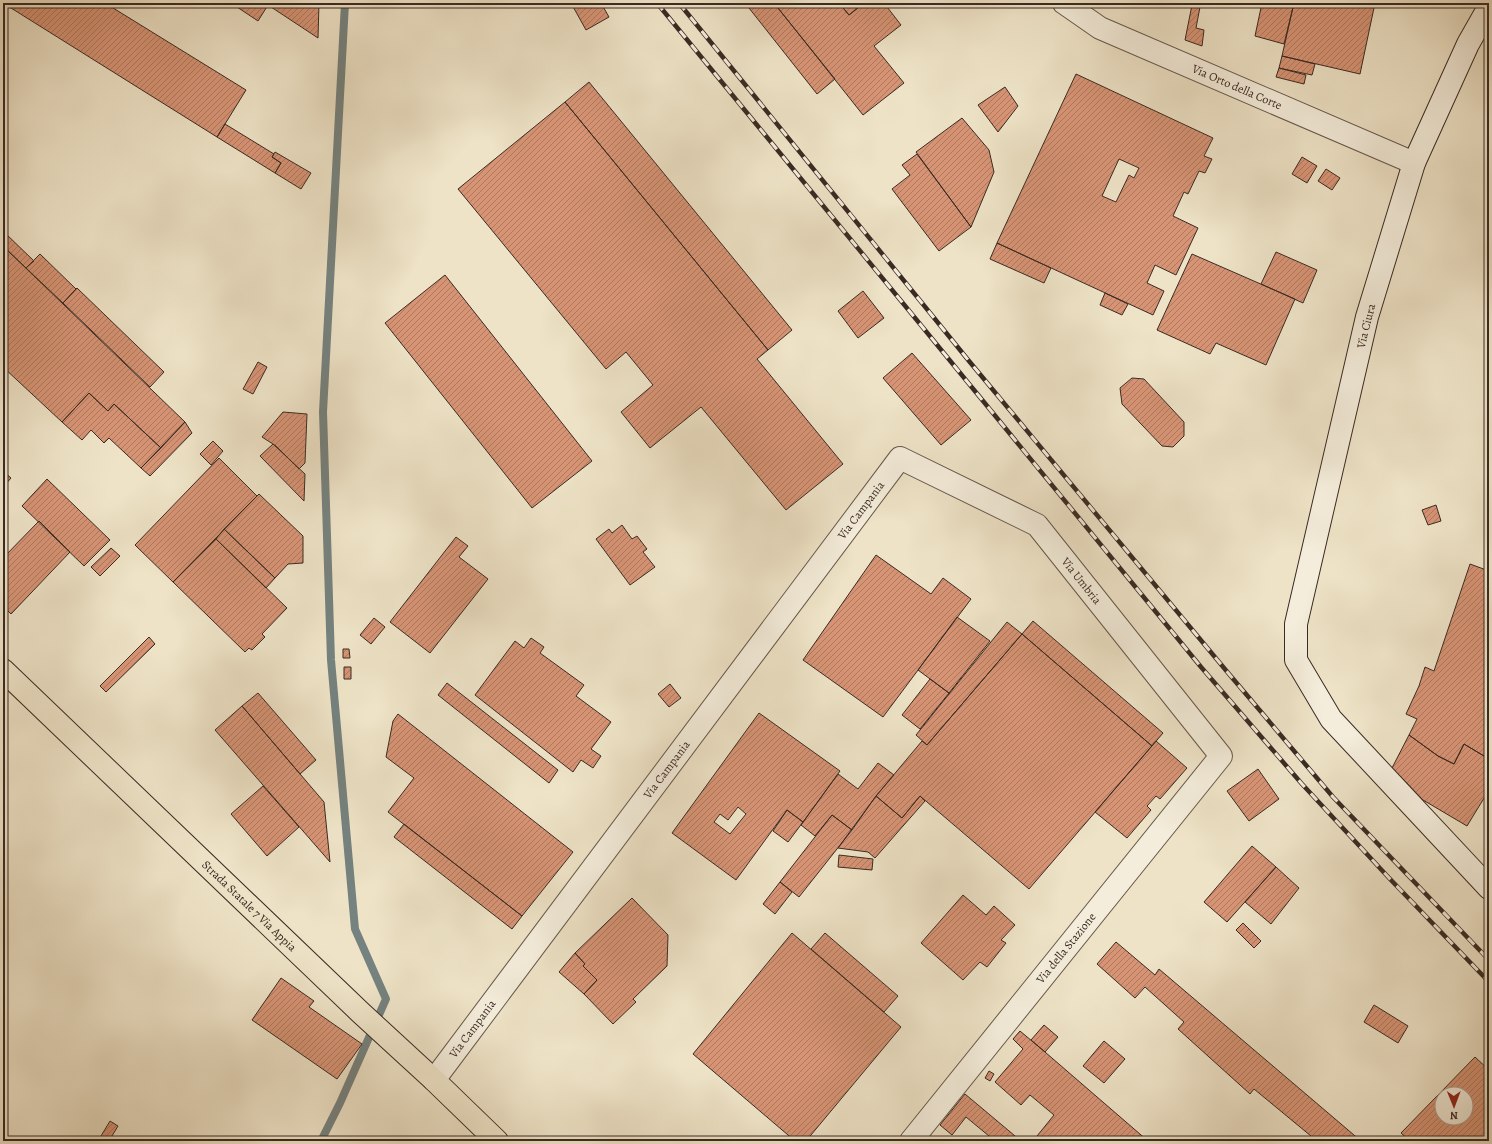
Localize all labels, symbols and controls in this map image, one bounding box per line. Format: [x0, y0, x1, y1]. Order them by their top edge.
street label: Via Orto della Corte [1189, 60, 1284, 113]
street label: Via Ciura [1353, 302, 1379, 351]
street label: Via Campania [833, 478, 888, 543]
street label: Via Umbria [1057, 553, 1105, 608]
street label: Via Campania [639, 737, 694, 803]
street label: Strada Statale 7 Via Appia [199, 857, 300, 955]
street label: Via della Stazione [1032, 909, 1099, 987]
street label: Via Campania [445, 996, 500, 1062]
north arrow [1434, 1086, 1474, 1126]
text: N [1450, 1108, 1458, 1123]

